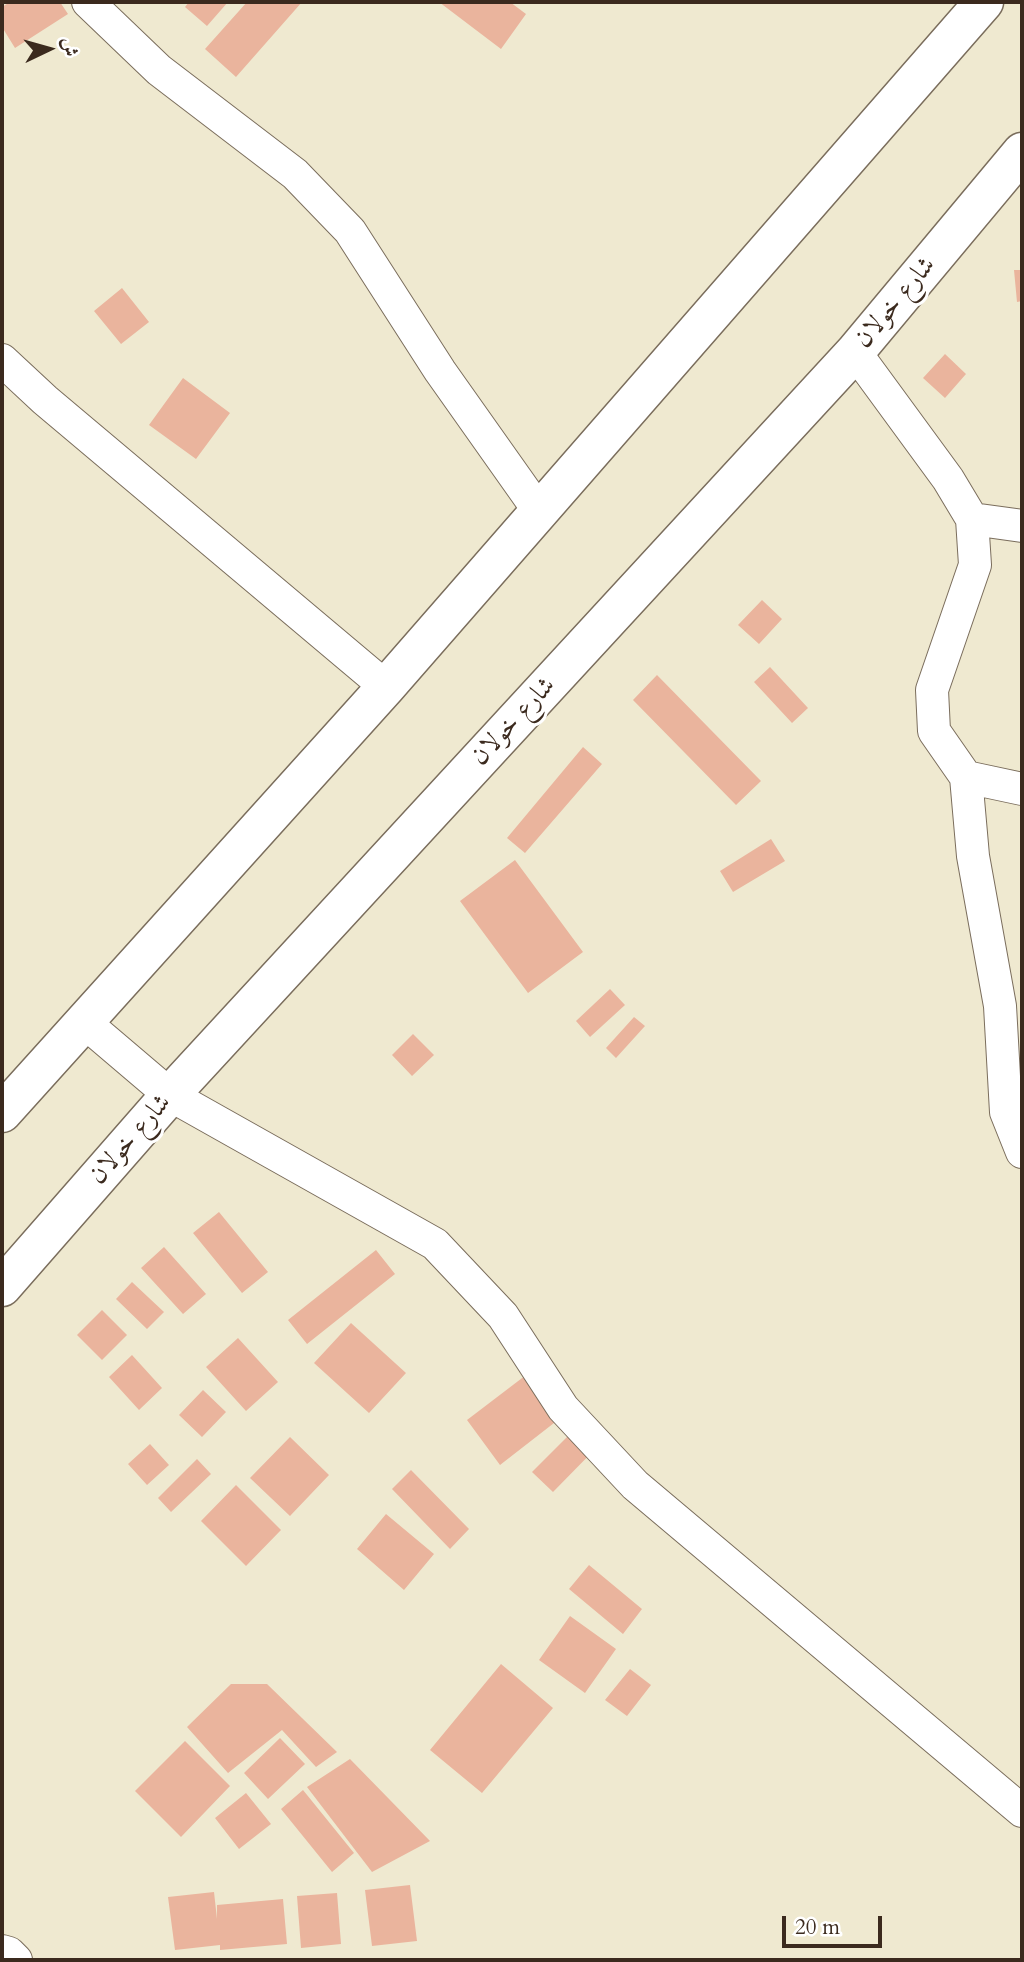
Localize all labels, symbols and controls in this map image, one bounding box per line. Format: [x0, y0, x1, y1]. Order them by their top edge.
north arrow [14, 14, 84, 84]
text: ش [56, 37, 84, 58]
street label: شارع خولان [849, 251, 943, 355]
street label: شارع خولان [465, 671, 563, 773]
street label: شارع خولان [83, 1088, 179, 1192]
scale bar [786, 1902, 886, 1946]
text: 20 m [795, 1913, 840, 1942]

